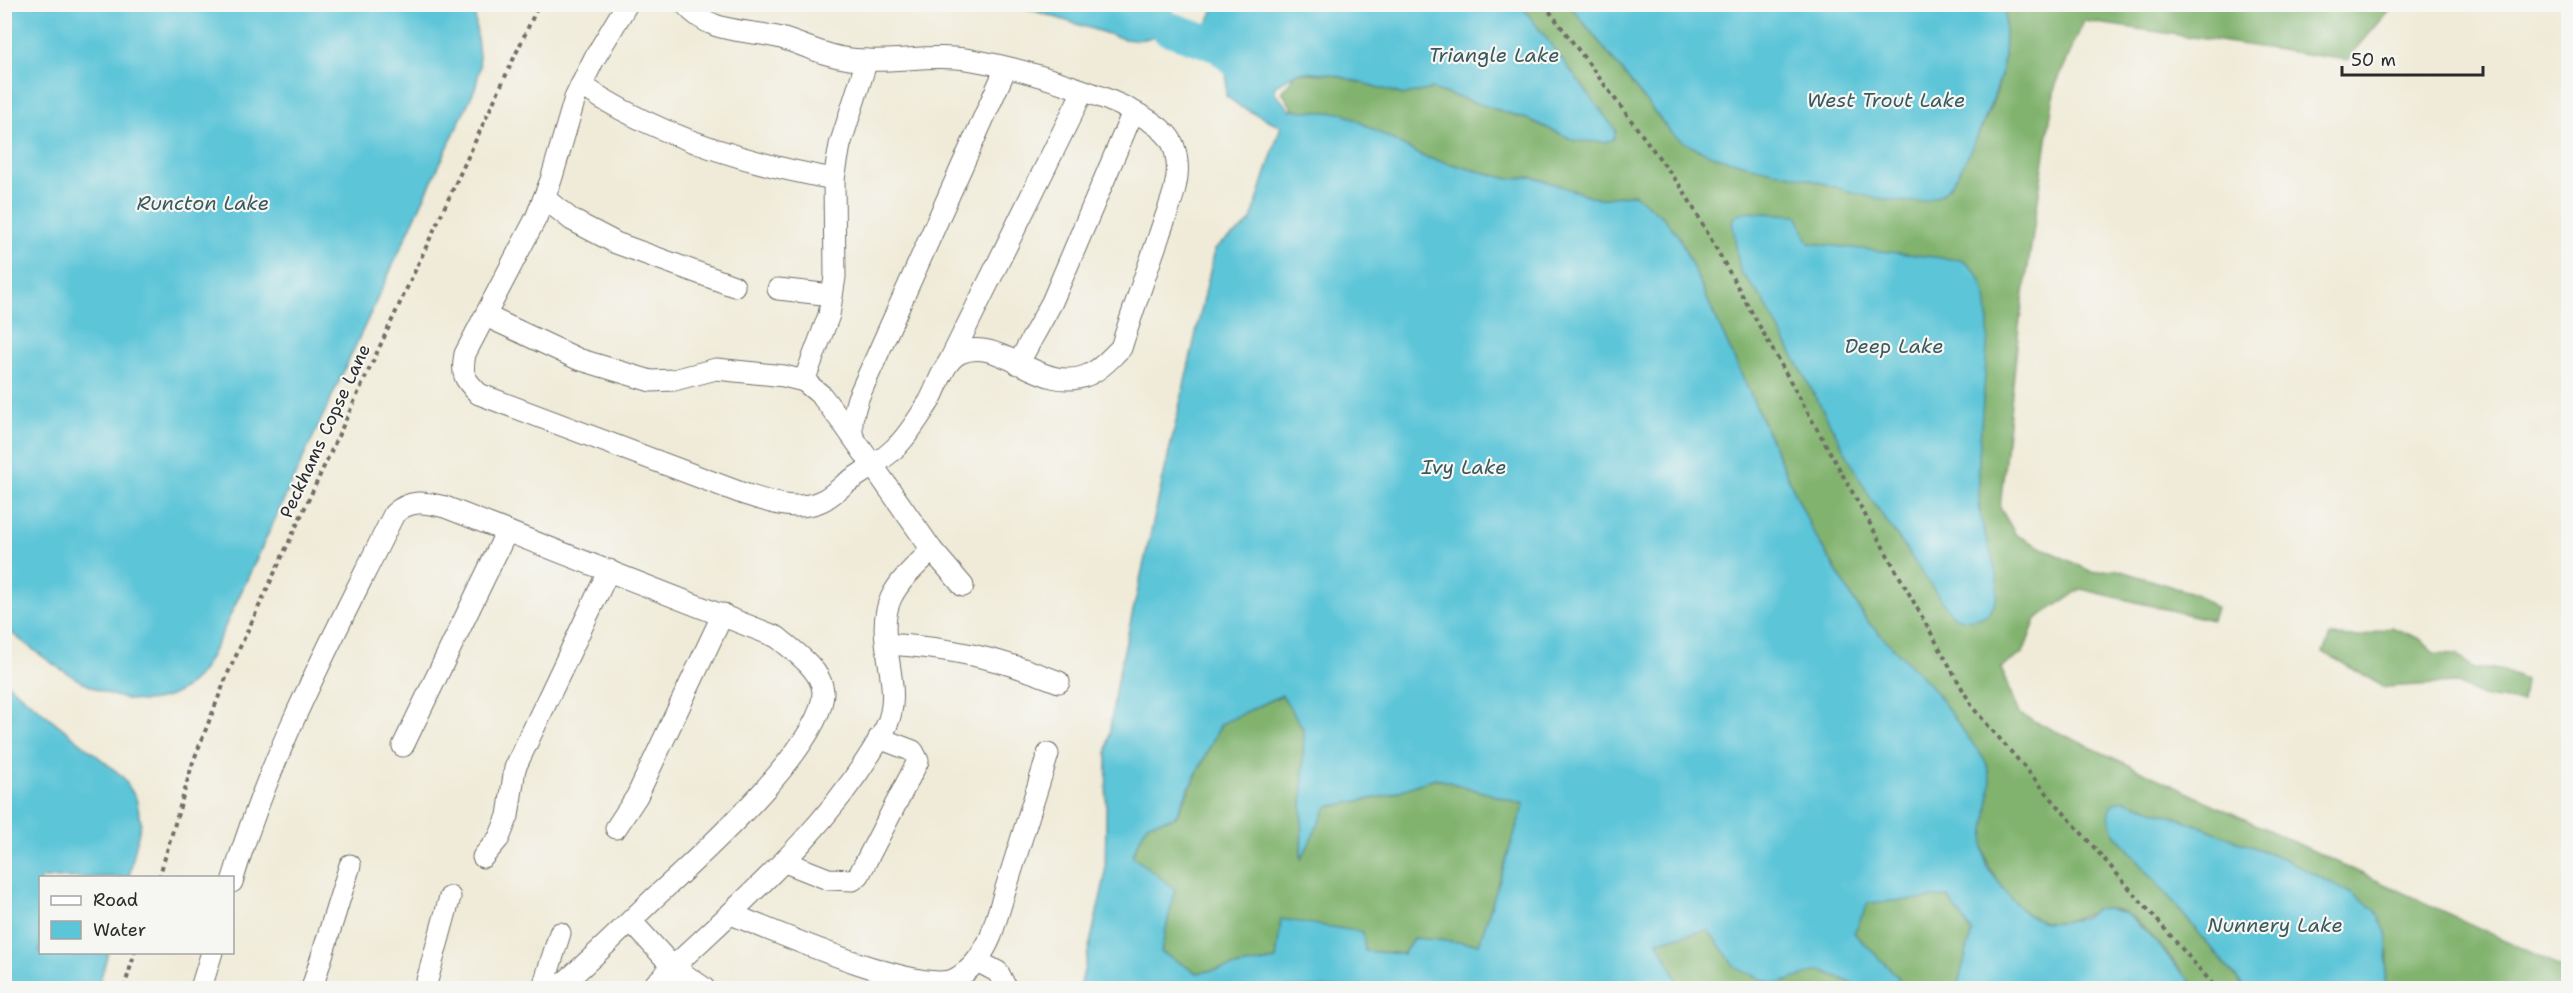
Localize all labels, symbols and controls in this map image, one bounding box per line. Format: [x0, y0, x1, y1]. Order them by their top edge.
scale bar [2342, 39, 2483, 77]
water label: Triangle Lake [1429, 42, 1559, 68]
text: 50 m [2351, 48, 2396, 72]
water label: West Trout Lake [1807, 87, 1965, 113]
water label: Runcton Lake [137, 190, 269, 216]
water label: Deep Lake [1844, 333, 1944, 359]
street label: Peckhams Copse Lane [274, 340, 376, 522]
water label: Ivy Lake [1421, 454, 1506, 480]
legend [39, 876, 234, 954]
text: Road [93, 888, 138, 912]
water label: Nunnery Lake [2207, 912, 2343, 938]
text: Water [93, 918, 146, 942]

